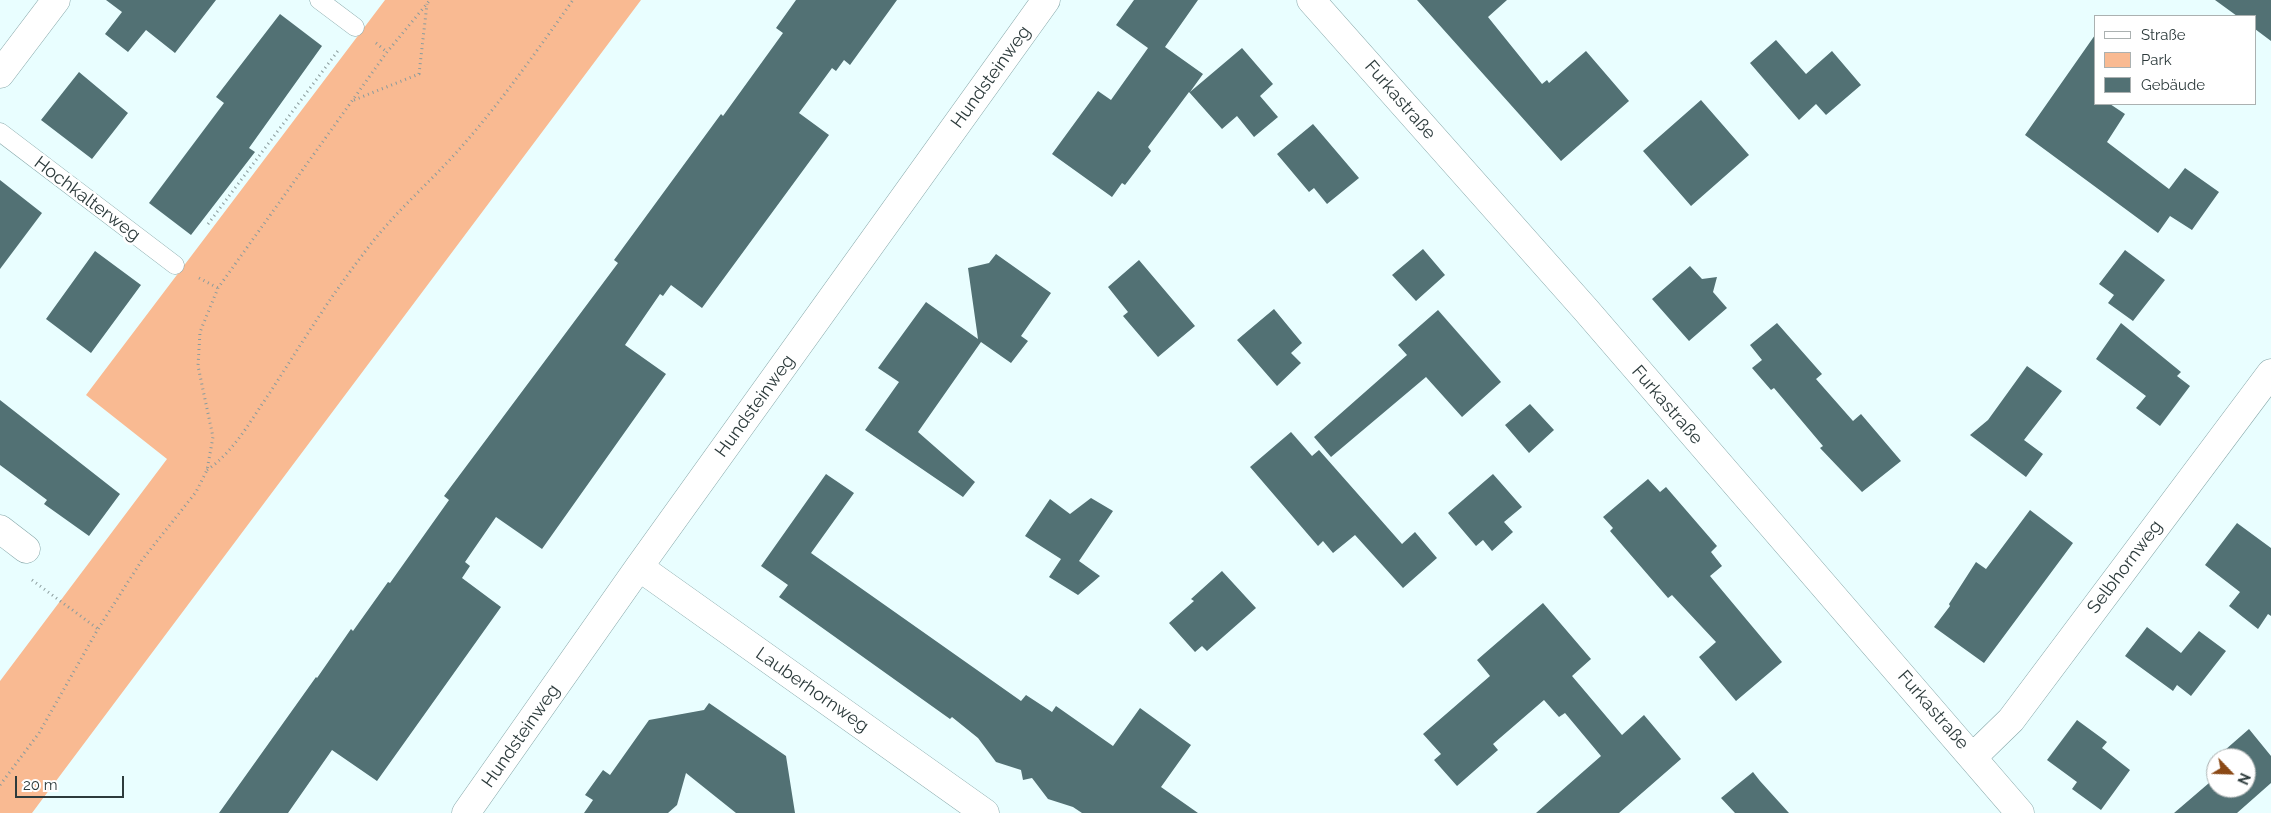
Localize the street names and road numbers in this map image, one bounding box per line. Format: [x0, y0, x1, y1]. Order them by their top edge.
street label: Hundsteinweg [947, 22, 1035, 132]
street label: Furkastraße [1360, 56, 1440, 144]
street label: Hochkalterweg [30, 152, 144, 246]
street label: Hundsteinweg [711, 351, 799, 461]
street label: Furkastraße [1627, 361, 1707, 449]
street label: Selbhornweg [2083, 516, 2167, 618]
street label: Lauberhornweg [751, 643, 873, 737]
street label: Furkastraße [1893, 666, 1973, 754]
street label: Hundsteinweg [477, 680, 565, 792]

